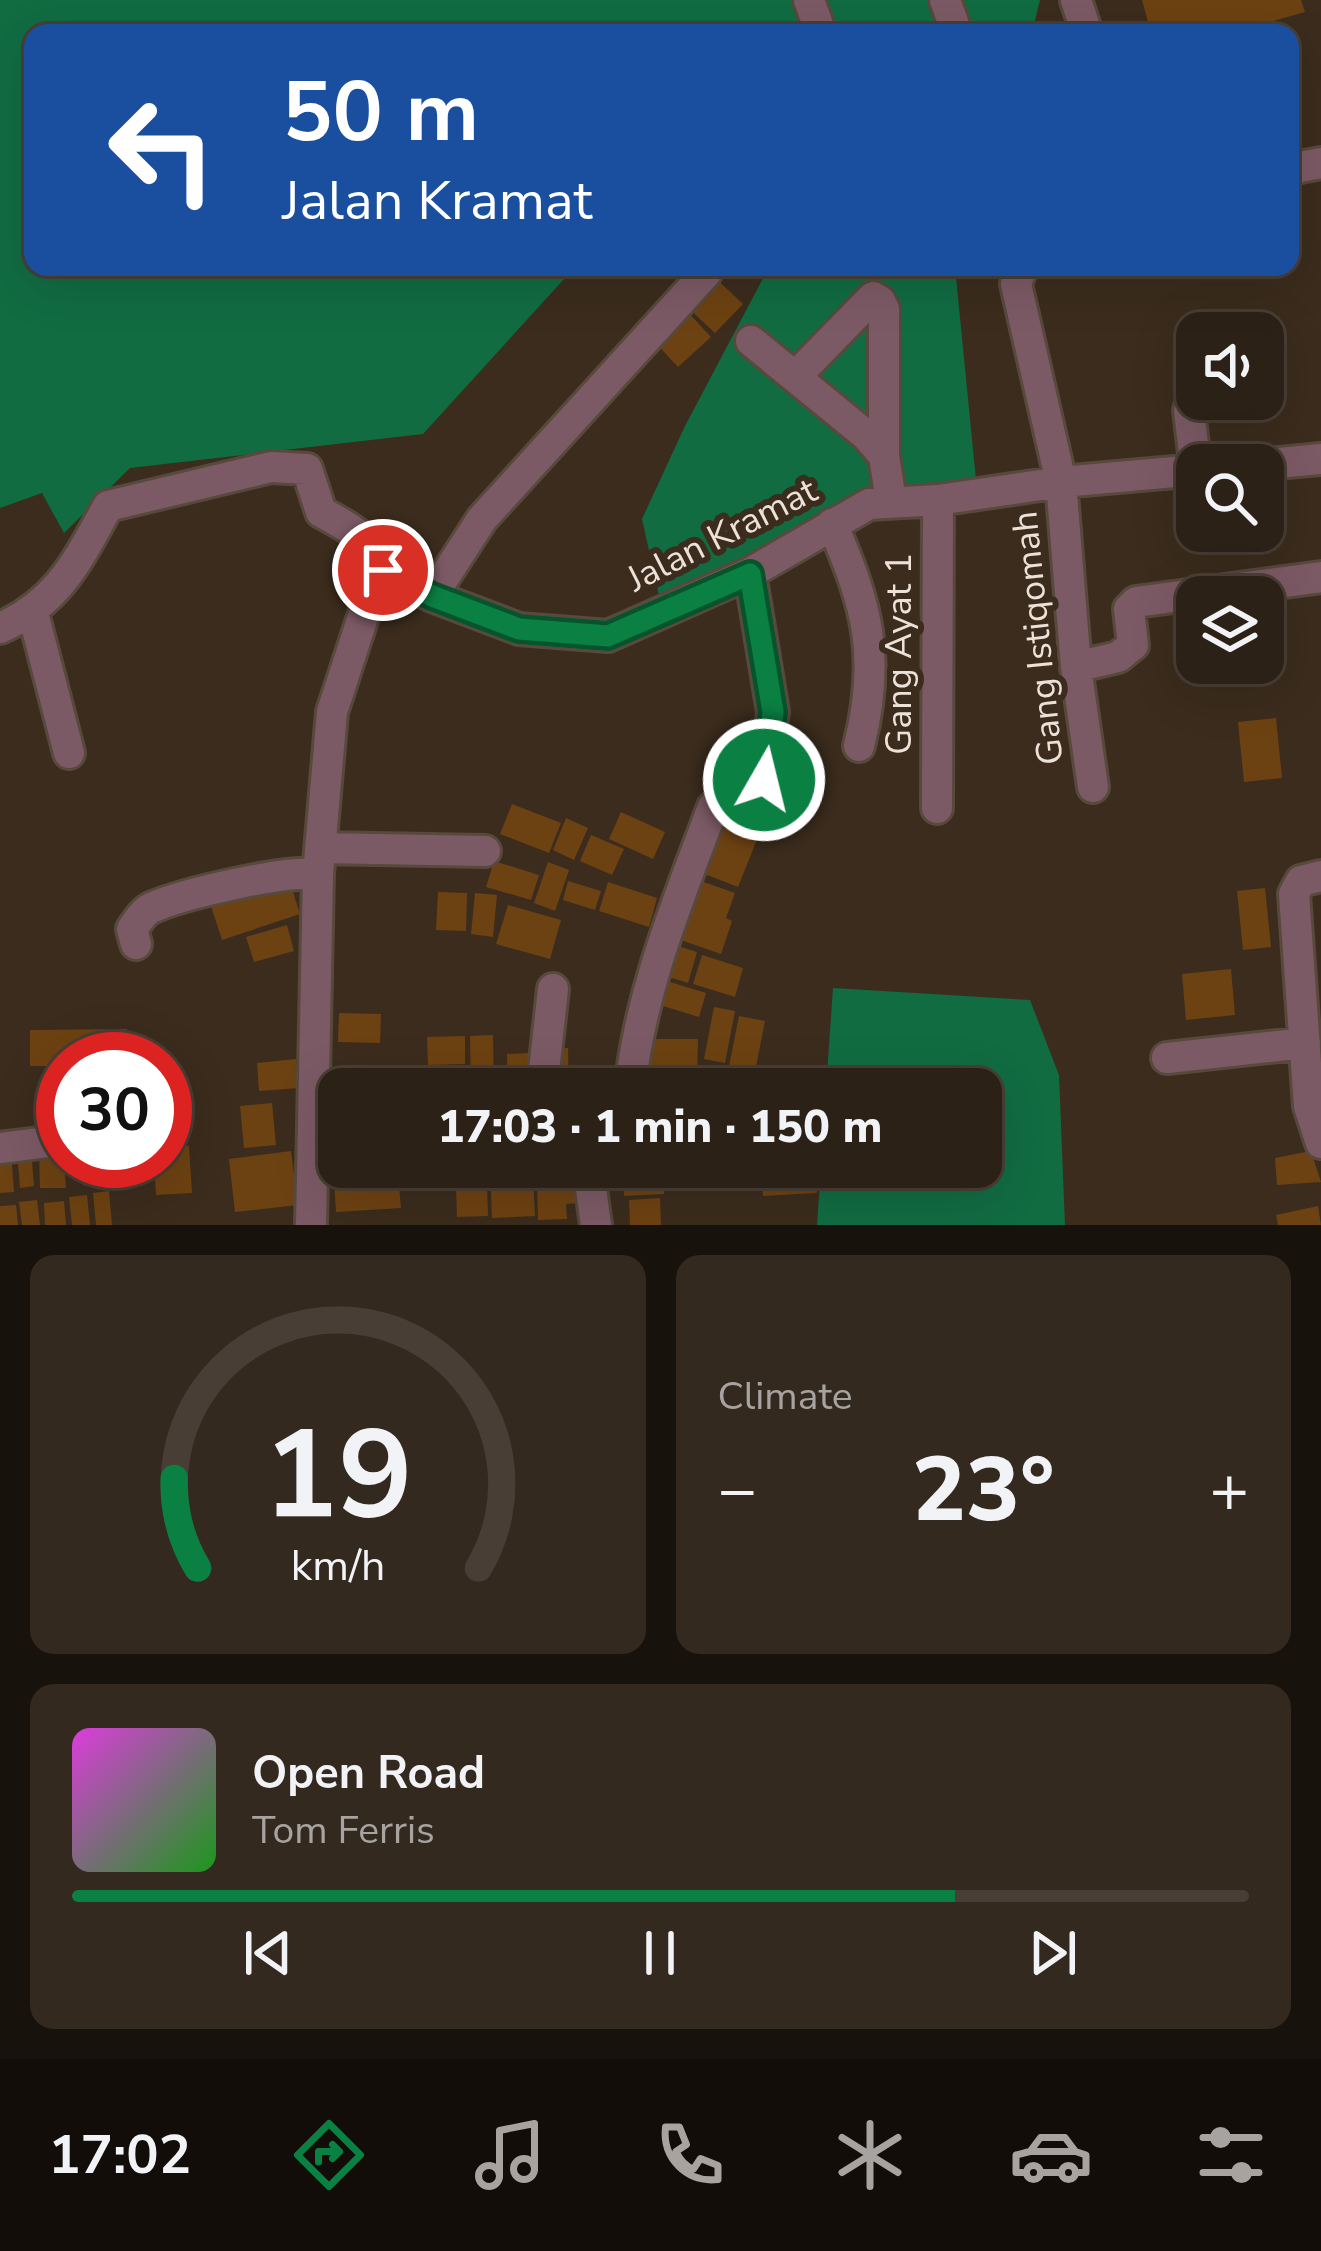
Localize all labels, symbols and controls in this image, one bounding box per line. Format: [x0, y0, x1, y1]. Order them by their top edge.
text: 50 m [282, 55, 479, 170]
icon: left [84, 72, 240, 228]
text: Jalan Kramat [282, 164, 592, 238]
map controls [1176, 312, 1284, 684]
button: sound [1176, 312, 1284, 420]
button: search [1176, 444, 1284, 552]
street label: Jalan Kramat [618, 466, 826, 604]
street label: Gang Istiqomah [1000, 509, 1076, 767]
pin [332, 519, 434, 621]
icon: arrive [350, 537, 416, 603]
street label: Gang Ayat 1 [875, 553, 924, 755]
button: layers [1176, 576, 1284, 684]
position arrow [701, 717, 827, 843]
speed limit sign: 30 [36, 1032, 192, 1188]
text: 17:03 · 1 min · 150 m [437, 1097, 883, 1158]
text: Climate [718, 1370, 853, 1423]
text: 19 [263, 1391, 413, 1561]
text: 23° [912, 1429, 1055, 1552]
text: − [718, 1445, 757, 1535]
text: + [1209, 1445, 1249, 1535]
text: km/h [290, 1536, 385, 1594]
text: Open Road [252, 1743, 485, 1804]
text: Tom Ferris [252, 1804, 435, 1857]
icon: previous [235, 1920, 301, 1986]
icon: pause [627, 1920, 693, 1986]
icon: next [1020, 1920, 1086, 1986]
icon: directions [287, 2113, 371, 2197]
icon: music [468, 2113, 552, 2197]
icon: phone [648, 2113, 732, 2197]
icon: climate [828, 2113, 912, 2197]
icon: car [1009, 2113, 1093, 2197]
icon: filters [1189, 2113, 1273, 2197]
text: 17:02 [48, 2118, 191, 2192]

